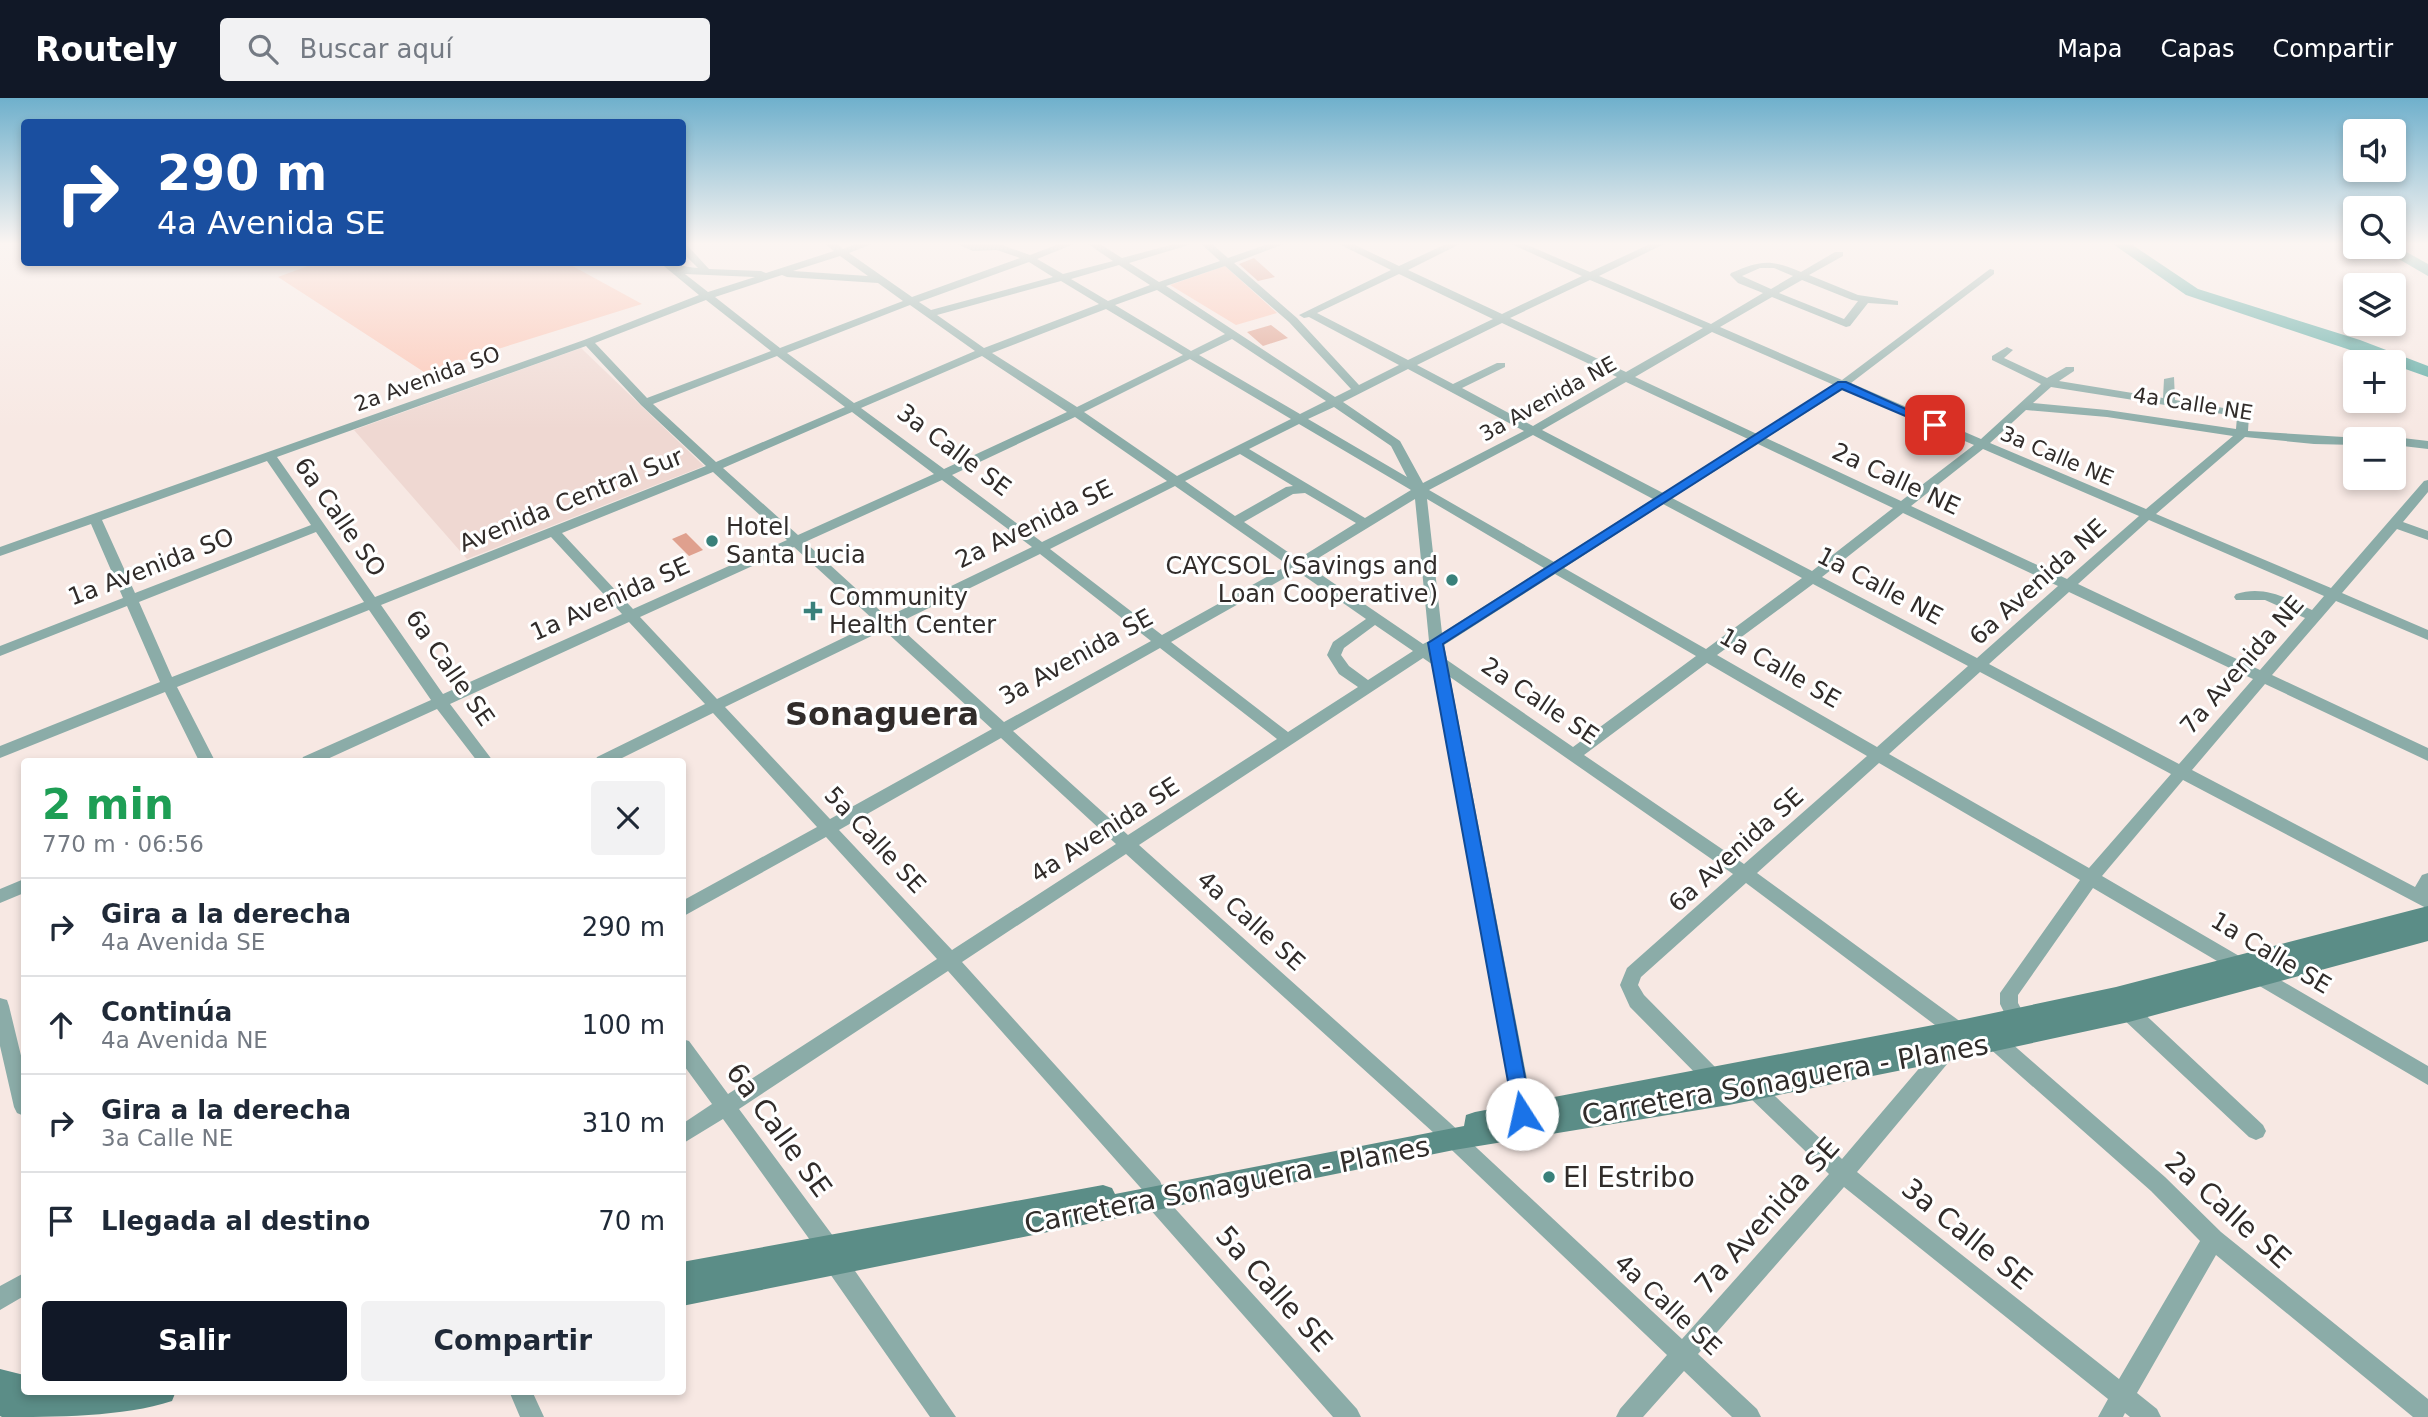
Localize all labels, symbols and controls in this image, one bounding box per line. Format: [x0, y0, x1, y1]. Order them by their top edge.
search box [220, 18, 710, 81]
text: Routely [35, 30, 178, 69]
icon: search [244, 30, 282, 68]
text: Buscar aquí [300, 34, 453, 64]
text: Mapa [2057, 35, 2123, 63]
text: Capas [2161, 35, 2234, 63]
text: Compartir [2272, 35, 2393, 63]
map controls [2343, 119, 2406, 490]
button: sound [2343, 119, 2406, 182]
text: 290 m [157, 145, 327, 202]
icon: right [42, 147, 133, 238]
button: search [2343, 196, 2406, 259]
text: 4a Avenida SE [157, 204, 386, 242]
button: layers [2343, 273, 2406, 336]
street label: 2a Avenida SO [351, 342, 503, 416]
button: + [2343, 350, 2406, 413]
street label: 3a Avenida NE [1476, 352, 1620, 446]
street label: 4a Calle NE [2132, 383, 2254, 425]
pin [1905, 395, 1965, 455]
street label: 3a Calle SE [892, 398, 1016, 502]
icon: arrive [1916, 406, 1954, 444]
street label: 3a Calle NE [1997, 421, 2117, 491]
button: − [2343, 427, 2406, 490]
street label: 2a Calle NE [1828, 437, 1964, 521]
street label: Avenida Central Sur [455, 442, 687, 558]
street label: 6a Calle SO [289, 452, 391, 582]
street label: 2a Avenida SE [951, 474, 1117, 574]
place label: Hotel Santa Lucia [726, 513, 866, 569]
street label: 6a Avenida NE [1964, 513, 2112, 651]
street label: 1a Avenida SO [64, 523, 238, 611]
marker: Hotel Santa Lucia [704, 533, 720, 549]
street label: 1a Calle NE [1813, 541, 1947, 631]
street label: 1a Avenida SE [526, 551, 694, 647]
place label: CAYCSOL (Savings and Loan Cooperative) [1166, 552, 1438, 608]
marker: CAYCSOL (Savings and Loan Cooperative) [1444, 572, 1460, 588]
place label: Community Health Center [829, 583, 996, 639]
street label: 7a Avenida NE [2174, 590, 2310, 740]
marker: Community Health Center [803, 601, 823, 621]
street label: 3a Avenida SE [994, 603, 1158, 711]
street label: 6a Calle SE [400, 605, 500, 731]
street label: 1a Calle SE [1714, 622, 1846, 714]
street label: 2a Calle SE [1476, 652, 1604, 750]
district label: Sonaguera [785, 695, 979, 733]
street label: 4a Avenida SE [1025, 772, 1185, 888]
text: 2 min [42, 780, 174, 829]
button: close [591, 781, 665, 855]
street label: 5a Calle SE [819, 781, 931, 899]
street label: 6a Avenida SE [1663, 782, 1809, 918]
text: 770 m · 06:56 [42, 831, 204, 857]
street label: 4a Calle SE [1191, 865, 1311, 977]
text: Gira a la derecha [101, 899, 351, 929]
street label: 1a Calle SE [2206, 906, 2336, 1000]
icon: right [42, 908, 80, 946]
text: 290 m [582, 912, 665, 942]
text: 4a Avenida SE [101, 929, 265, 955]
text: Continúa [101, 997, 232, 1027]
icon: ahead [42, 1006, 80, 1044]
text: 100 m [582, 1010, 665, 1040]
text: 4a Avenida NE [101, 1027, 268, 1053]
street label: Carretera Sonaguera - Planes [1579, 1028, 1991, 1132]
street label: 6a Calle SE [719, 1056, 839, 1204]
position arrow [1485, 1077, 1559, 1151]
text: Gira a la derecha [101, 1095, 351, 1125]
icon: right [42, 1104, 80, 1142]
text: 310 m [582, 1108, 665, 1138]
text: 3a Calle NE [101, 1125, 233, 1151]
street label: Carretera Sonaguera - Planes [1022, 1129, 1432, 1241]
street label: 7a Avenida SE [1688, 1131, 1846, 1301]
street label: 2a Calle SE [2158, 1145, 2298, 1275]
place label: El Estribo [1563, 1161, 1695, 1194]
marker: El Estribo [1541, 1169, 1557, 1185]
street label: 3a Calle SE [1895, 1172, 2039, 1296]
icon: arrive [42, 1202, 80, 1240]
text: Llegada al destino [101, 1206, 370, 1236]
text: 70 m [598, 1206, 665, 1236]
street label: 5a Calle SE [1209, 1219, 1339, 1359]
street label: 4a Calle SE [1609, 1249, 1727, 1361]
button: Salir [42, 1301, 347, 1381]
button: Compartir [361, 1301, 665, 1381]

